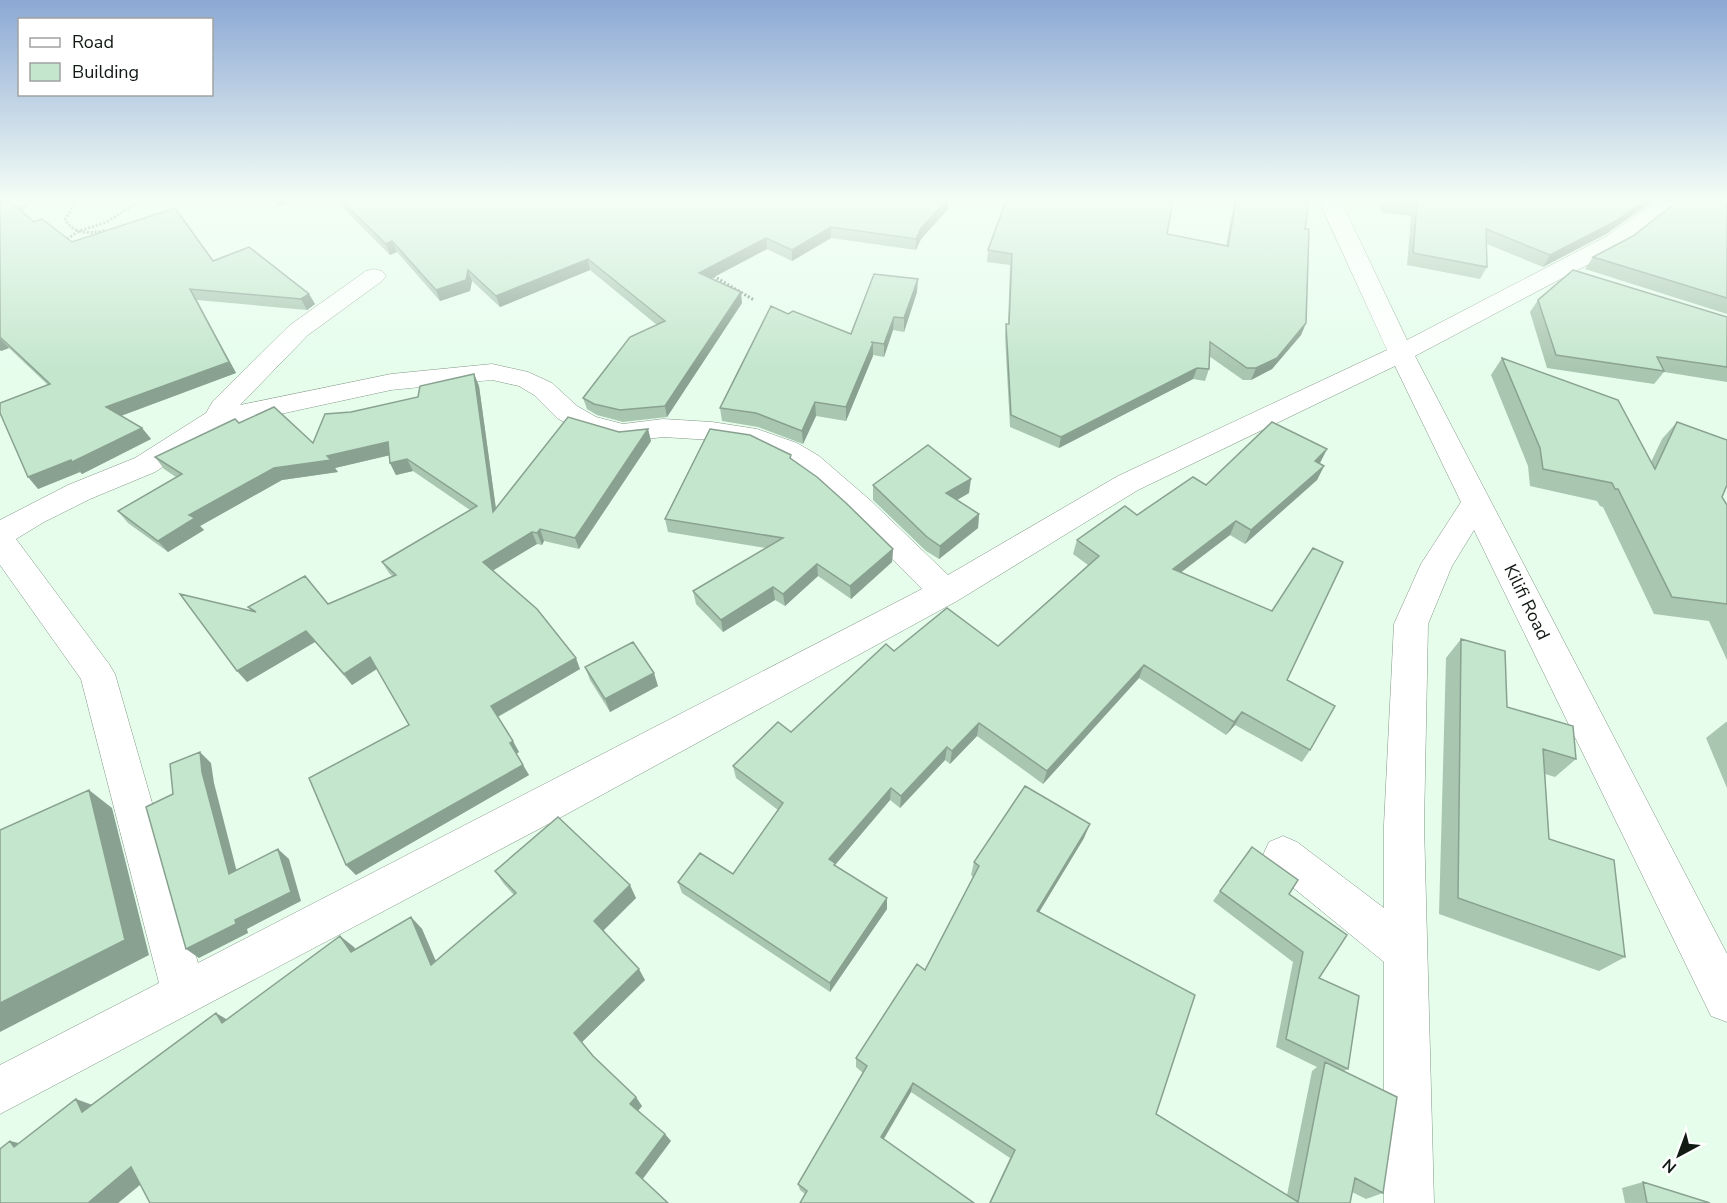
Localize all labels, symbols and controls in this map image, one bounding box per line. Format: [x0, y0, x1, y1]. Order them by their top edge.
legend [18, 18, 213, 96]
text: Road [72, 30, 114, 54]
text: Building [72, 60, 139, 84]
street label: Kilifi Road [1498, 560, 1556, 644]
north arrow [1649, 1125, 1709, 1185]
text: N [1658, 1153, 1682, 1178]

